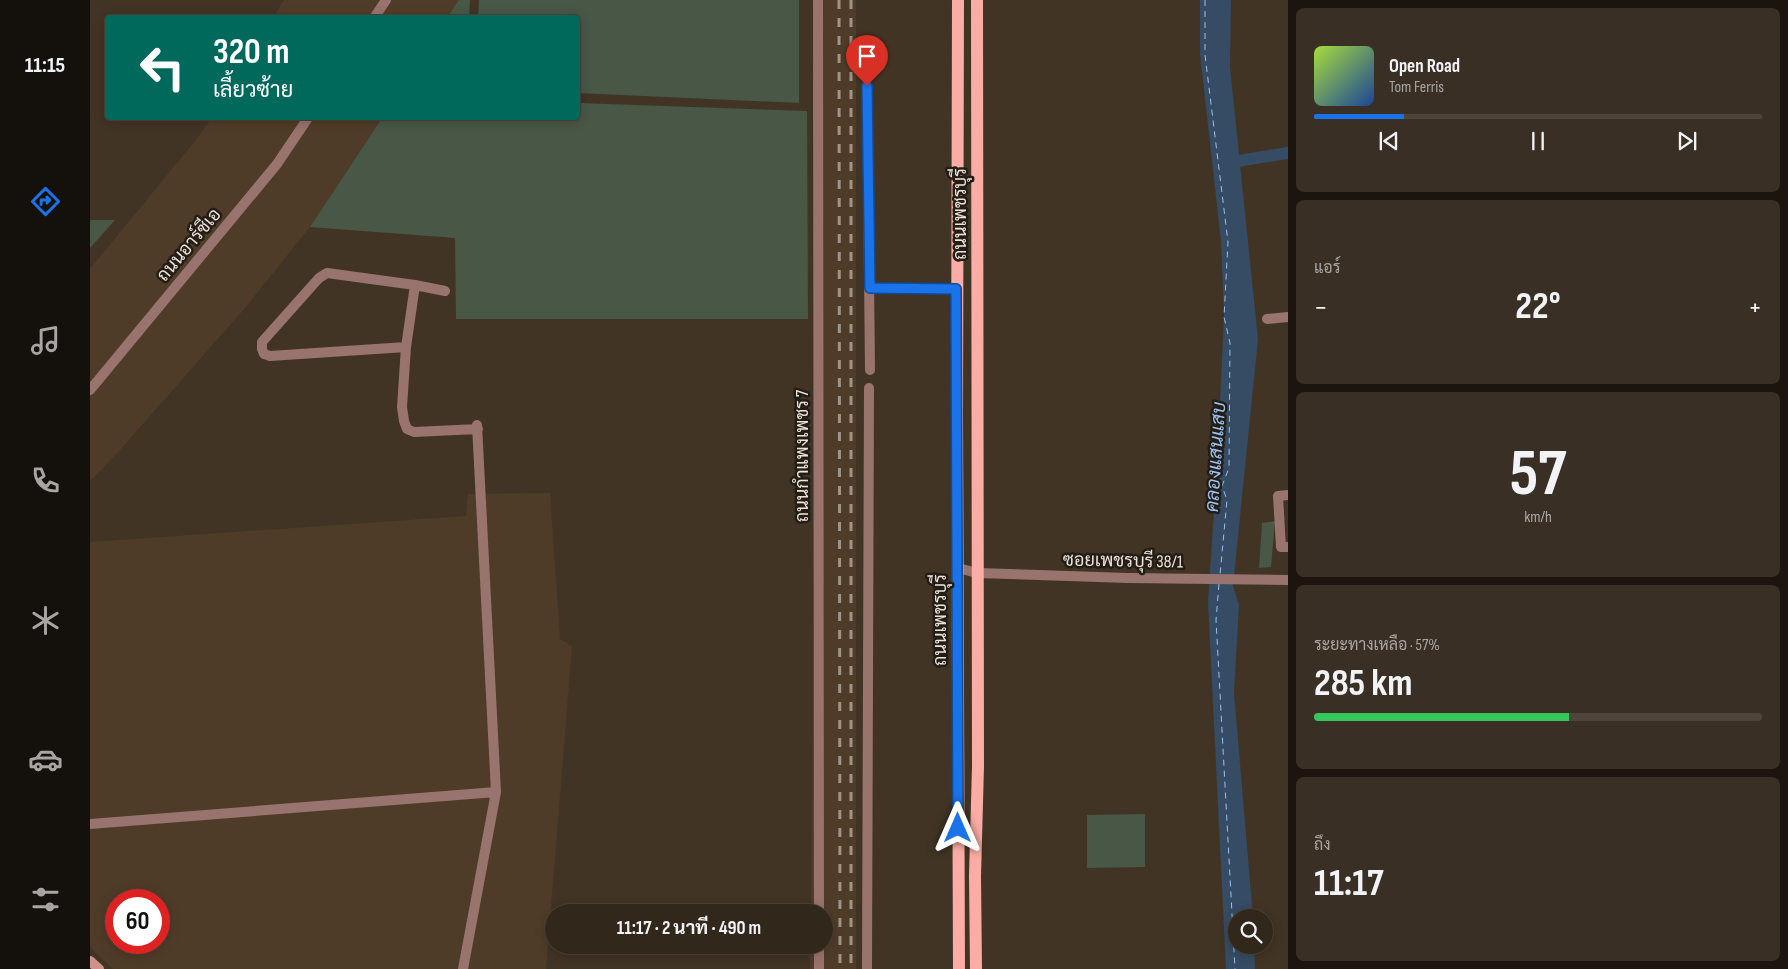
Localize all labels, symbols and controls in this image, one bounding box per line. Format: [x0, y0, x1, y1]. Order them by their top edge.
text: 320 m [213, 31, 289, 74]
icon: left [130, 35, 195, 100]
pin [846, 35, 888, 86]
icon: arrive [853, 42, 881, 70]
text: 11:15 [25, 52, 65, 79]
text: Open Road [1389, 55, 1460, 78]
text: เลี้ยวซ้าย [213, 77, 293, 104]
text: Tom Ferris [1389, 78, 1444, 97]
icon: previous [1375, 127, 1403, 155]
icon: pause [1524, 127, 1552, 155]
icon: next [1673, 127, 1701, 155]
street label: ถนนเพชรบุรี [947, 168, 972, 260]
icon: directions [28, 184, 63, 219]
street label: ถนนอาร์ซีเอ [150, 202, 226, 286]
text: แอร์ [1314, 259, 1340, 278]
text: 22° [1515, 284, 1561, 329]
text: − [1314, 291, 1328, 324]
text: + [1748, 291, 1762, 324]
icon: music [28, 323, 63, 358]
street label: ถนนกำแพงเพชร 7 [792, 389, 813, 522]
water label: คลองแสนแสบ [1201, 401, 1231, 513]
text: 57 [1510, 436, 1566, 514]
icon: phone [28, 463, 63, 498]
text: km/h [1524, 508, 1552, 527]
street label: ซอยเพชรบุรี 38/1 [1063, 546, 1184, 574]
street label: ถนนเพชรบุรี [927, 574, 952, 666]
icon: climate [28, 603, 63, 638]
text: ระยะทางเหลือ · 57% [1314, 636, 1440, 655]
text: 285 km [1314, 661, 1412, 706]
icon: car [28, 742, 63, 777]
position arrow [931, 801, 983, 853]
text: ถึง [1314, 836, 1331, 855]
text: 11:17 [1314, 861, 1383, 906]
icon: filters [28, 882, 63, 917]
speed limit sign: 60 [105, 889, 170, 954]
map controls [1228, 909, 1273, 954]
button: search [1228, 909, 1273, 954]
text: 11:17 · 2 นาที · 490 m [617, 917, 761, 940]

